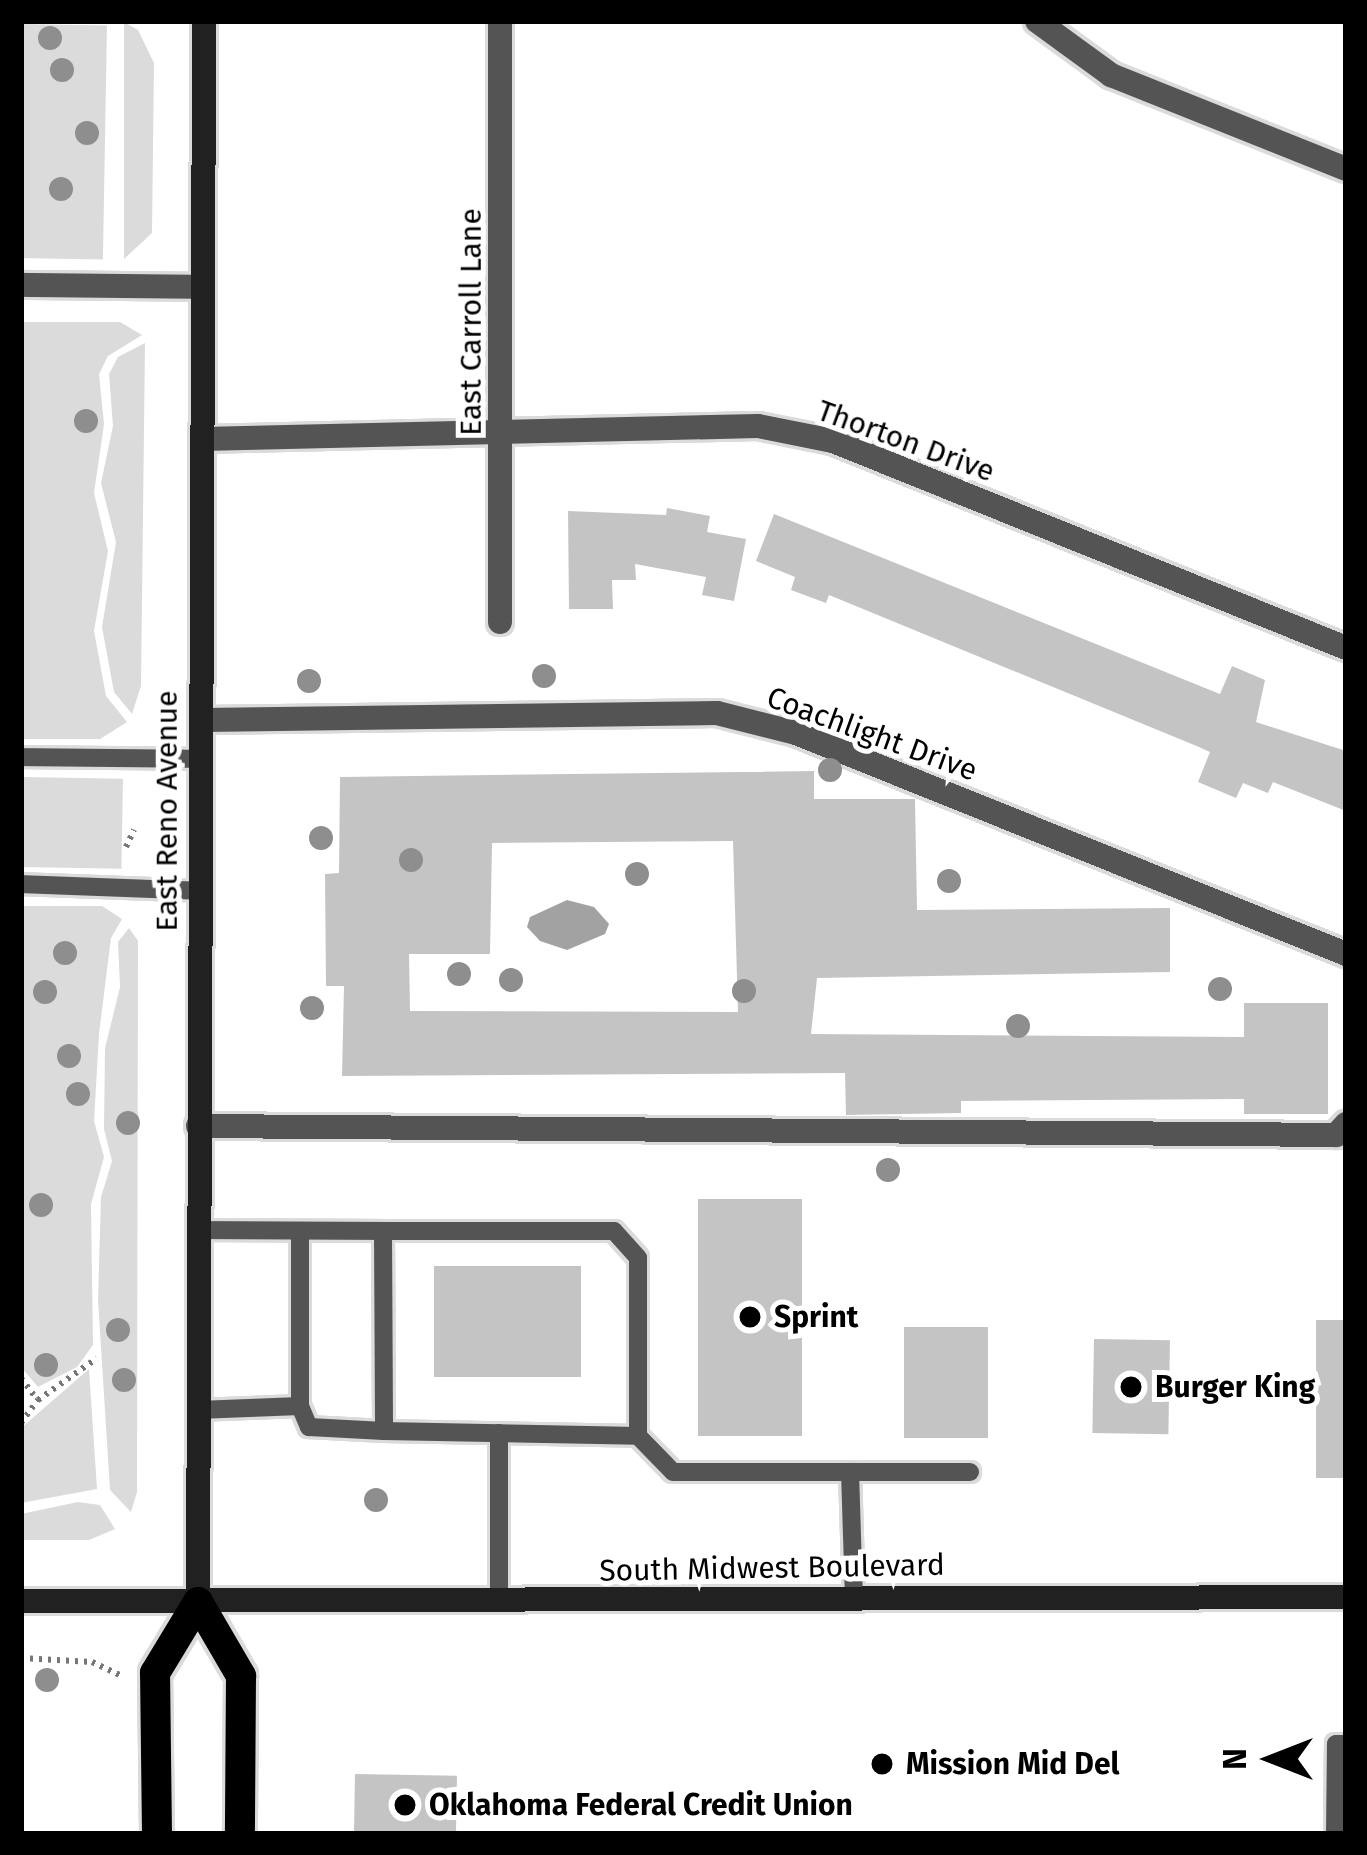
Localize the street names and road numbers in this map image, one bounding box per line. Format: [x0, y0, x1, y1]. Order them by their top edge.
street label: East Carroll Lane [453, 208, 489, 436]
street label: Thorton Drive [812, 392, 1000, 490]
street label: Coachlight Drive [762, 679, 982, 789]
street label: East Reno Avenue [149, 690, 185, 932]
street label: South Midwest Boulevard [599, 1547, 945, 1589]

